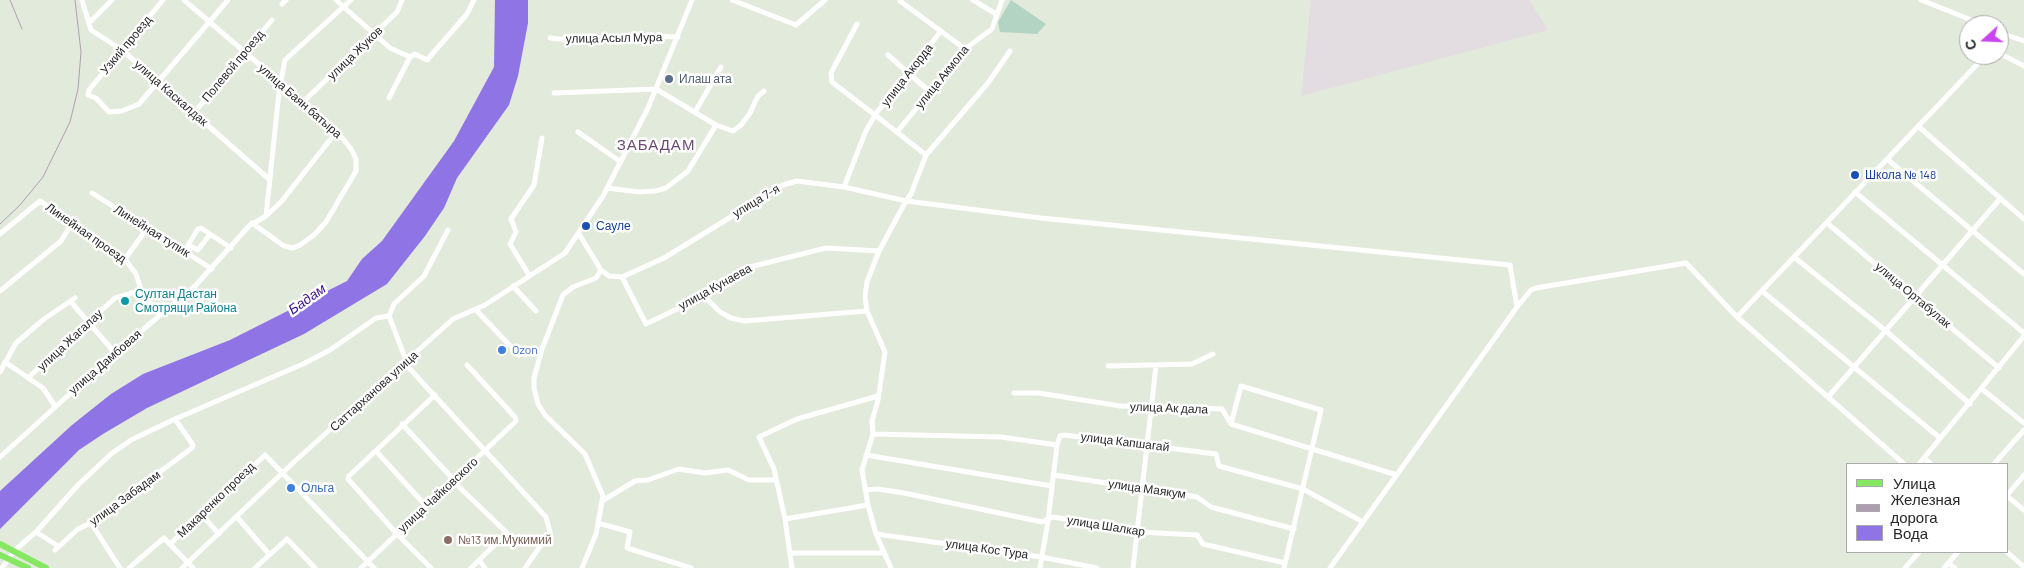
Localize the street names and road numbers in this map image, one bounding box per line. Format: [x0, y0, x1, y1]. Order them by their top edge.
street label: Узкий проезд [97, 13, 155, 77]
street label: улица Жуков [325, 23, 385, 83]
street label: Полевой проезд [199, 27, 267, 105]
street label: улица Асыл Мура [566, 30, 662, 46]
street label: улица Акорда [878, 41, 936, 109]
street label: улица Акмола [912, 43, 972, 111]
street label: улица Каскалдак [131, 57, 211, 129]
street label: улица Баян батыра [255, 61, 345, 141]
street label: улица 7-я [730, 181, 782, 221]
street label: Линейная проезд [43, 200, 129, 266]
street label: Линейная тупик [111, 202, 193, 260]
street label: улица Ортабулак [1872, 259, 1954, 331]
street label: улица Кунаева [676, 261, 754, 313]
street label: улица Жагалау [35, 306, 105, 374]
street label: улица Дамбовая [66, 327, 144, 397]
street label: Саттарханова улица [327, 348, 421, 434]
street label: улица Ак дала [1130, 399, 1208, 417]
street label: улица Капшагай [1080, 429, 1170, 455]
street label: улица Чайковского [395, 454, 481, 536]
street label: Макаренко проезд [174, 459, 258, 541]
street label: улица Забадам [87, 467, 163, 529]
street label: улица Маякум [1107, 476, 1187, 502]
street label: улица Шалкар [1066, 513, 1146, 539]
street label: улица Кос Тура [945, 536, 1029, 562]

